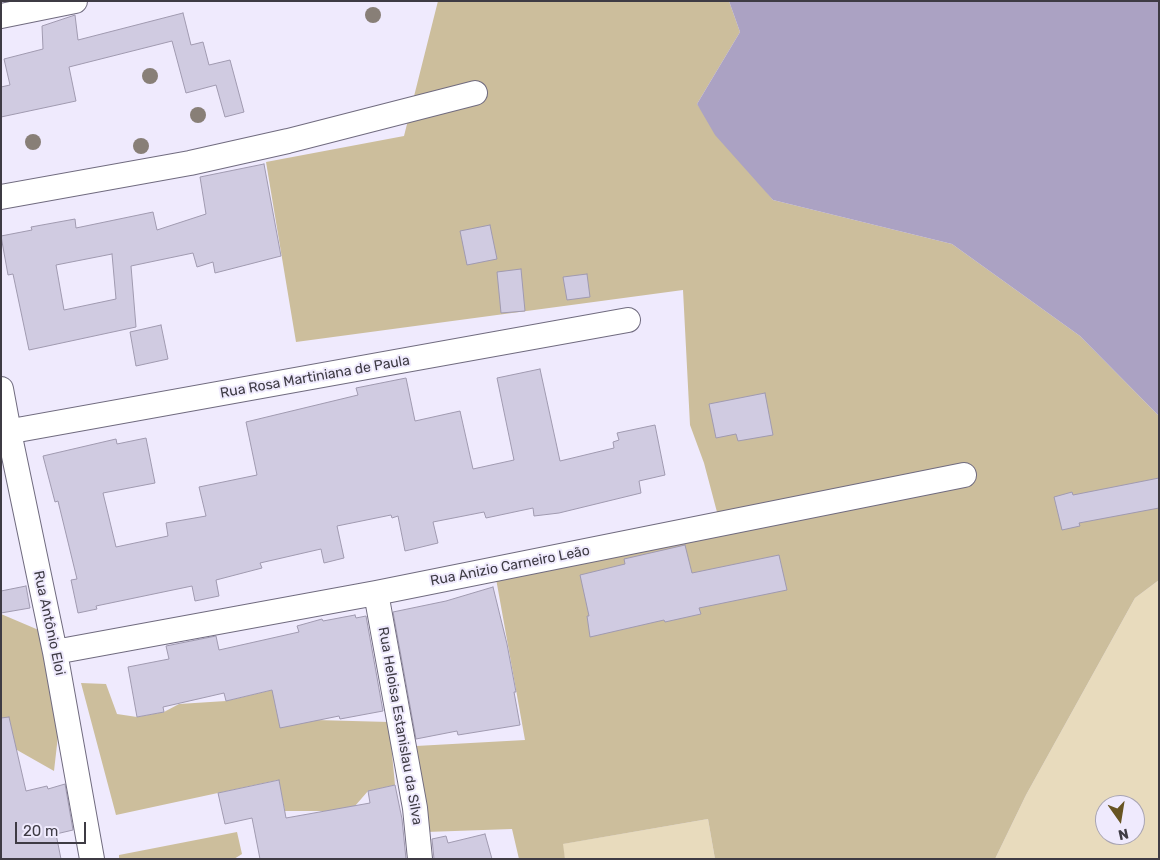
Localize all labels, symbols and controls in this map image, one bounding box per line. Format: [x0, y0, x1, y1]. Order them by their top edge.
street label: Rua Rosa Martiniana de Paula [219, 352, 411, 402]
street label: Rua Anizio Carneiro Leão [429, 542, 591, 590]
street label: Rua Antônio Eloi [30, 569, 68, 677]
street label: Rua Heloisa Estanislau da Silva [374, 626, 426, 826]
north arrow [1095, 795, 1145, 845]
scale bar [18, 812, 89, 844]
text: 20 m [23, 822, 58, 840]
text: N [1116, 825, 1130, 844]

